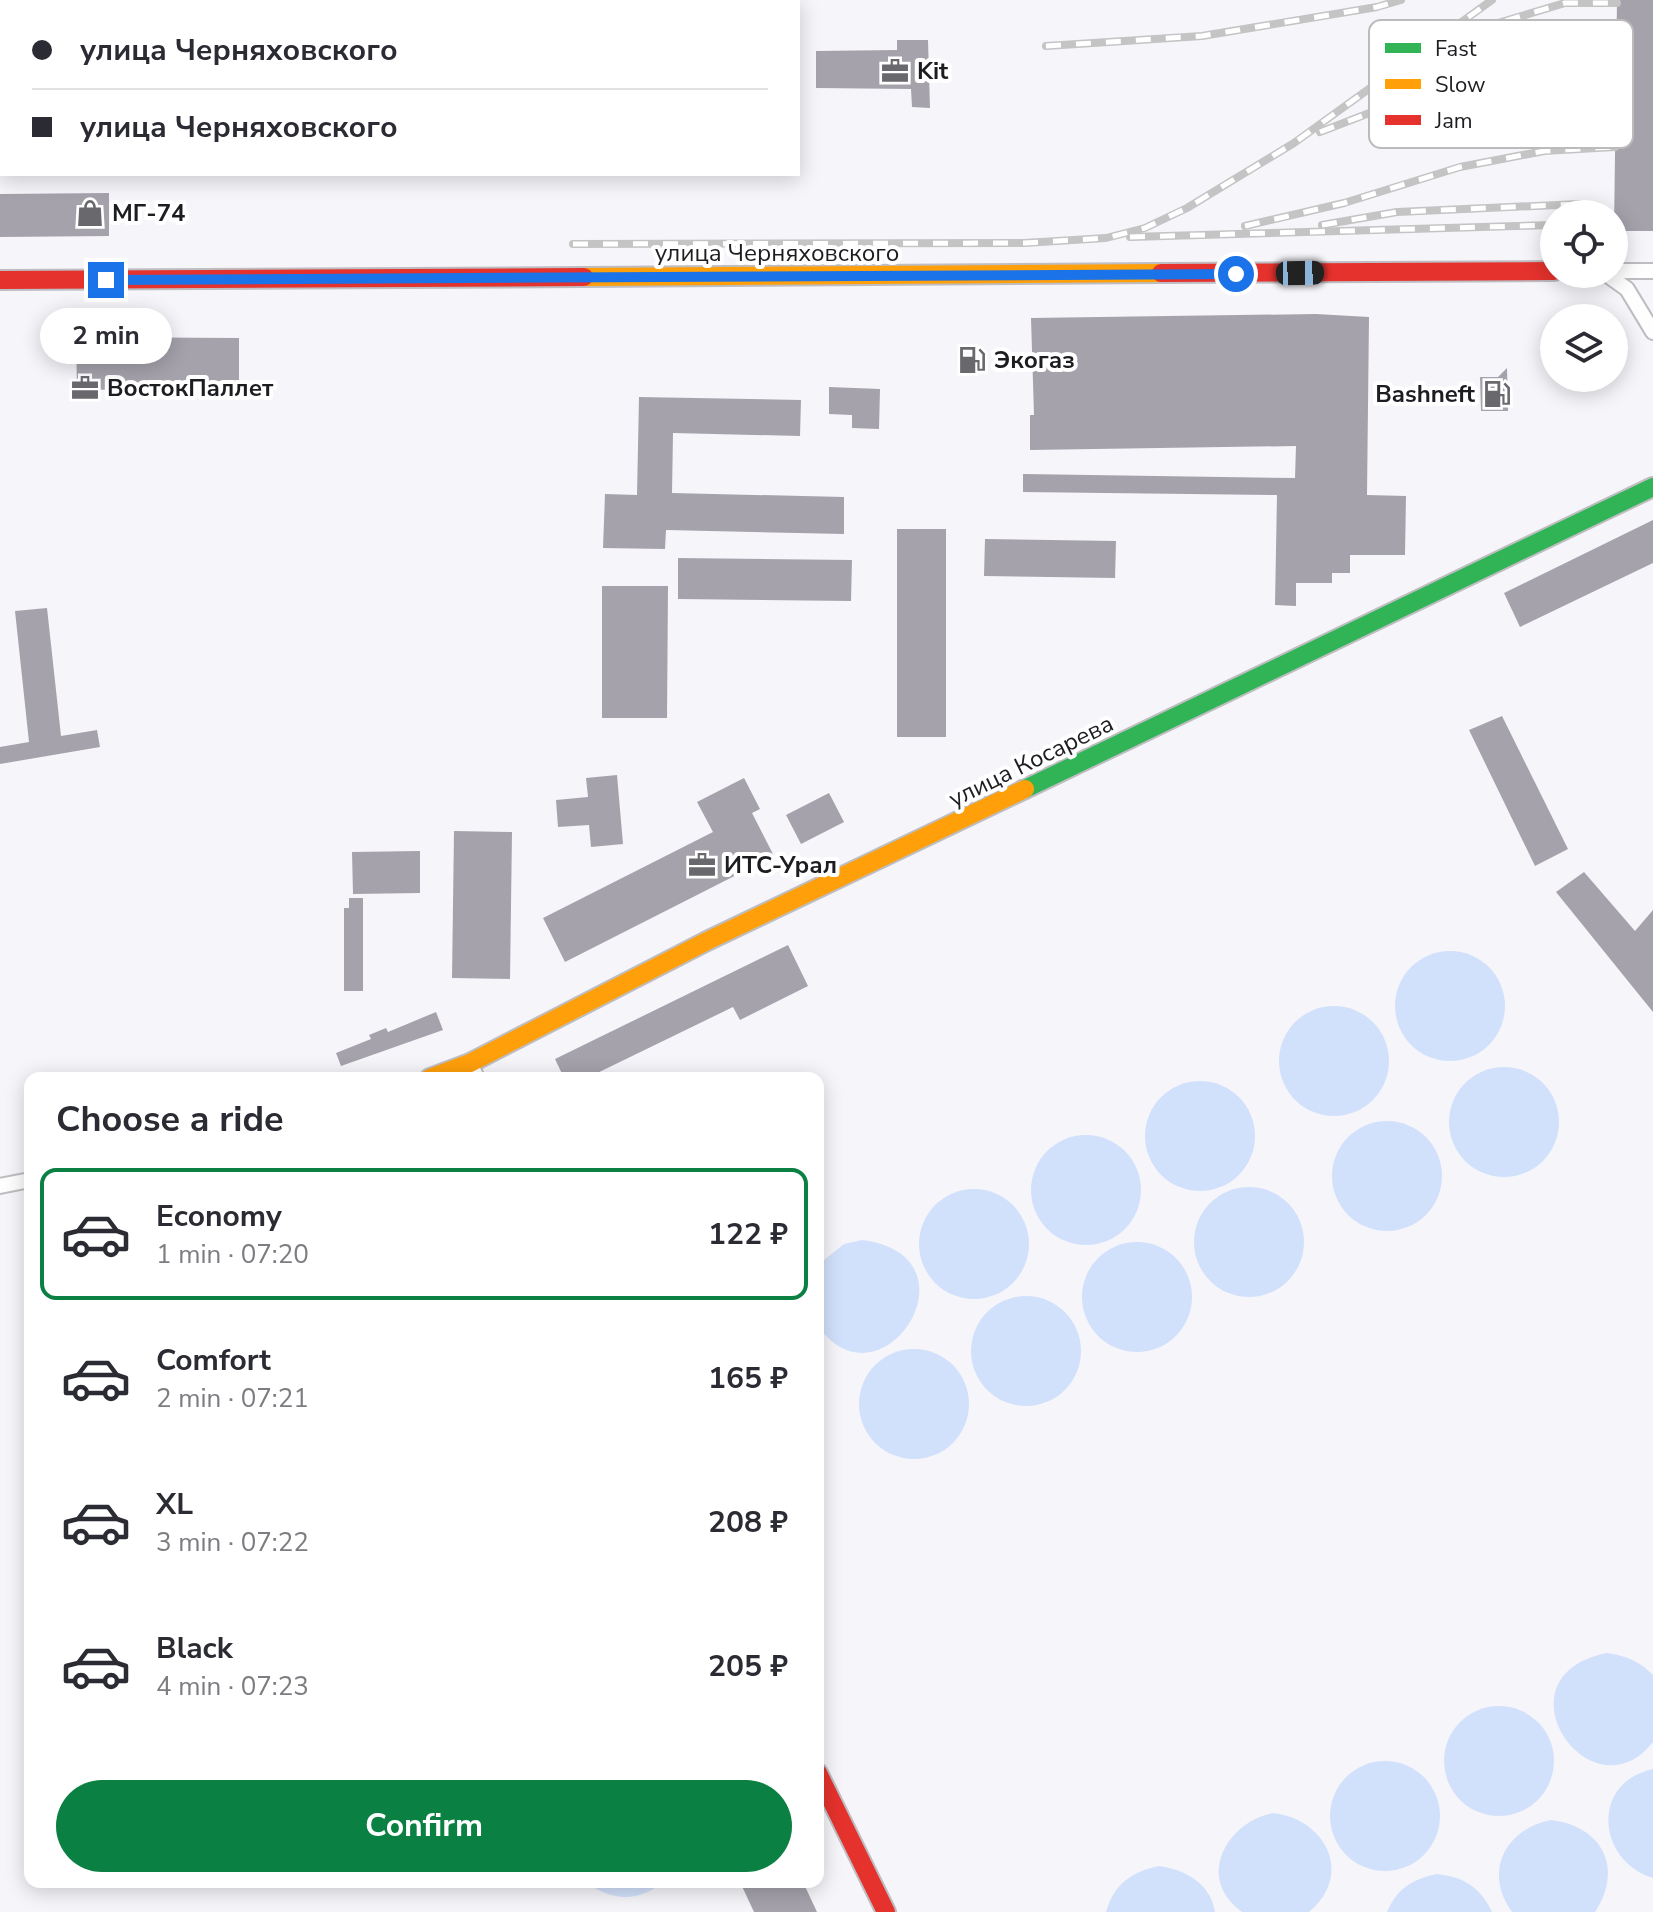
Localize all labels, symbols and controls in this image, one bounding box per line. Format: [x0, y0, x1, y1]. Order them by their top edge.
legend [1369, 20, 1633, 148]
text: улица Черняховского [80, 30, 398, 71]
text: Fast [1435, 34, 1477, 64]
place label: Kit [917, 55, 949, 87]
office icon: Kit [880, 56, 910, 86]
text: Slow [1435, 70, 1486, 100]
text: Jam [1434, 106, 1473, 136]
text: улица Черняховского [80, 107, 398, 148]
place label: МГ-74 [112, 197, 185, 229]
shop icon: МГ-74 [75, 198, 105, 228]
map controls [1540, 200, 1628, 392]
button: locate [1540, 200, 1628, 288]
street label: улица Черняховского [655, 237, 899, 269]
route start [1218, 256, 1254, 292]
car [1276, 261, 1324, 285]
route end [88, 262, 124, 298]
button: layers [1540, 304, 1628, 392]
callout: 2 min [40, 308, 172, 364]
text: 2 min [72, 318, 140, 353]
place label: Экогаз [994, 344, 1075, 376]
fuel station icon: Экогаз [957, 345, 987, 375]
place label: ВостокПаллет [107, 372, 274, 404]
office icon: ВостокПаллет [70, 373, 100, 403]
place label: Bashneft [1375, 378, 1476, 410]
fuel station icon: Bashneft [1482, 379, 1512, 409]
street label: улица Косарева [943, 707, 1119, 815]
place label: ИТС-Урал [724, 849, 837, 881]
office icon: ИТС-Урал [687, 850, 717, 880]
text: Choose a ride [56, 1095, 284, 1144]
text: Economy [156, 1196, 282, 1237]
icon: car [60, 1198, 132, 1270]
text: 122 ₽ [708, 1214, 788, 1255]
text: 1 min · 07:20 [156, 1237, 309, 1272]
text: Comfort [156, 1340, 271, 1381]
icon: car [60, 1342, 132, 1414]
text: 165 ₽ [708, 1358, 788, 1399]
text: 2 min · 07:21 [156, 1381, 309, 1416]
text: XL [156, 1484, 193, 1525]
icon: car [60, 1486, 132, 1558]
text: 208 ₽ [708, 1502, 788, 1543]
text: 3 min · 07:22 [156, 1525, 309, 1560]
text: Black [156, 1628, 233, 1669]
icon: car [60, 1630, 132, 1702]
text: 205 ₽ [708, 1646, 788, 1687]
text: 4 min · 07:23 [156, 1669, 309, 1704]
button: Confirm [56, 1780, 792, 1872]

